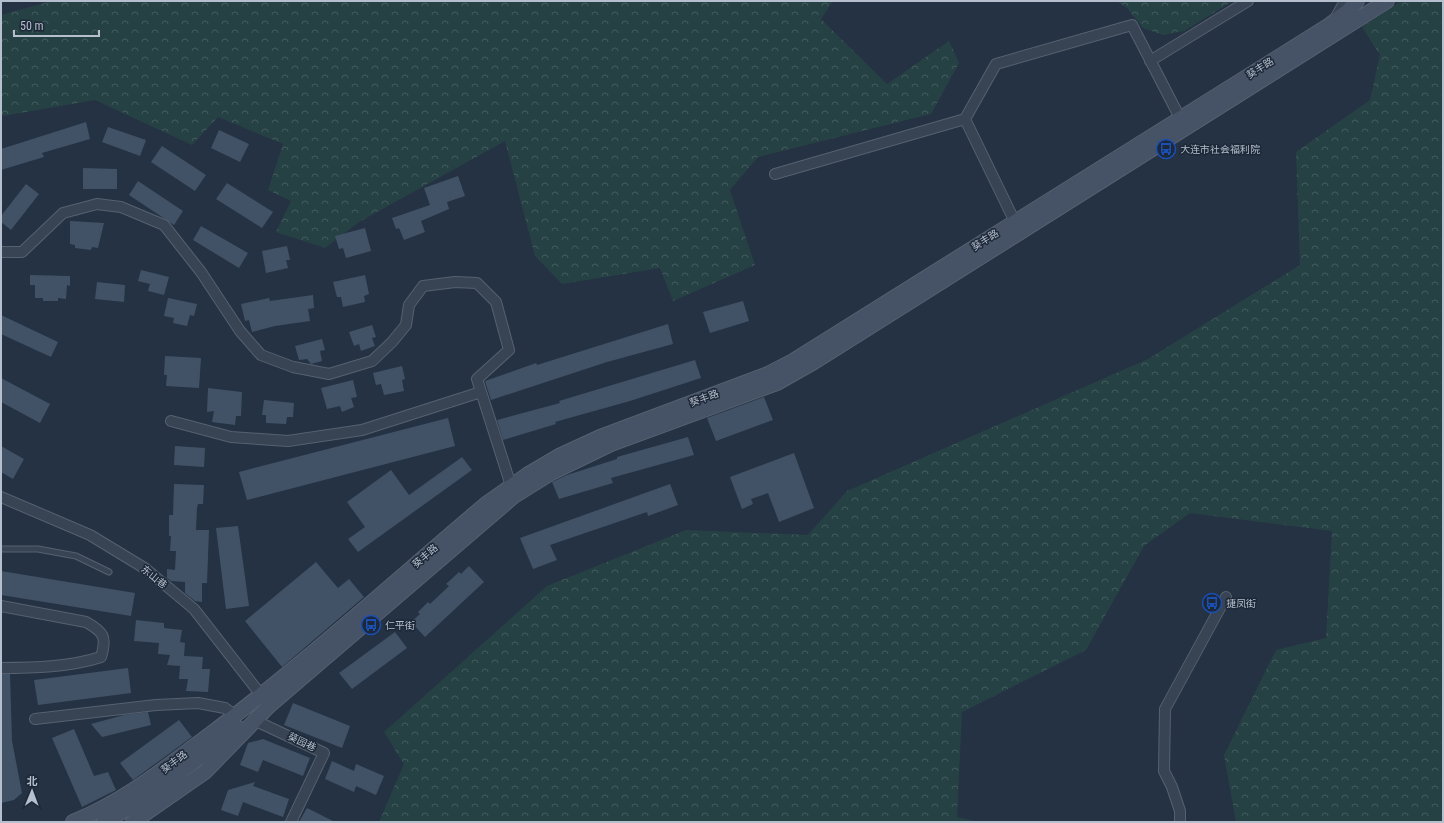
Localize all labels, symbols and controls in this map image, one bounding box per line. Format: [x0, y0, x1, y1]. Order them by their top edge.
scale bar [14, 12, 99, 38]
text: 50 m [20, 19, 44, 33]
street label: 葵丰路 [1244, 55, 1276, 81]
bus stop icon: 大连市社会福利院 [1155, 138, 1177, 160]
place label: 大连市社会福利院 [1180, 144, 1260, 155]
street label: 葵丰路 [969, 227, 1001, 253]
street label: 葵丰路 [688, 388, 720, 408]
street label: 葵丰路 [410, 542, 440, 570]
street label: 东山巷 [139, 563, 169, 591]
bus stop icon: 捷凤街 [1201, 592, 1223, 614]
place label: 捷凤街 [1226, 598, 1256, 609]
bus stop icon: 仁平街 [360, 614, 382, 636]
place label: 仁平街 [385, 620, 415, 631]
street label: 葵园巷 [286, 731, 318, 753]
street label: 葵丰路 [159, 749, 189, 775]
north arrow [12, 771, 52, 811]
text: 北 [27, 775, 38, 788]

